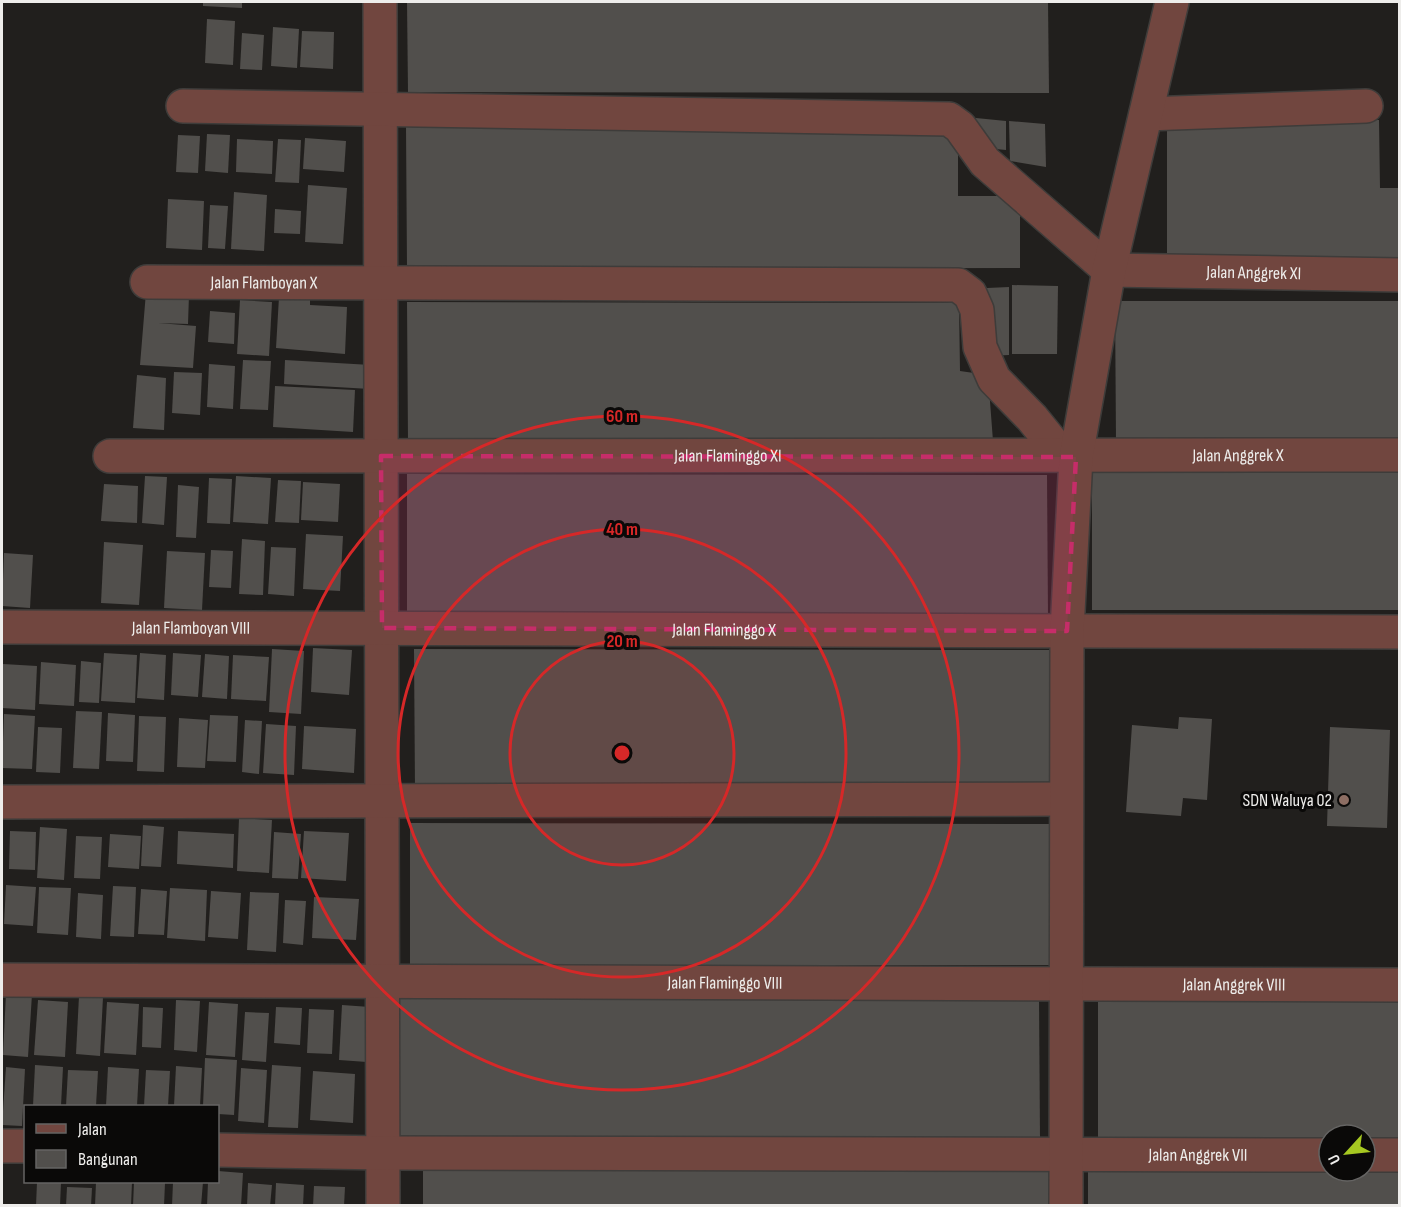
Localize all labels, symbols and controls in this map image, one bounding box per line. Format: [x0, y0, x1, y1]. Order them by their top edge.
street label: Jalan Anggrek XI [1205, 262, 1301, 284]
street label: Jalan Flamboyan X [210, 272, 318, 294]
text: 60 m [606, 406, 638, 427]
street label: Jalan Flaminggo XI [673, 445, 782, 467]
street label: Jalan Anggrek X [1191, 445, 1284, 466]
text: 40 m [606, 519, 638, 540]
street label: Jalan Flamboyan VIII [131, 617, 250, 639]
street label: Jalan Flaminggo X [671, 619, 776, 641]
text: 20 m [606, 631, 638, 652]
centre of rings [612, 743, 632, 763]
place label: SDN Waluya 02 [1242, 790, 1332, 811]
marker: SDN Waluya 02 [1337, 793, 1351, 807]
street label: Jalan Flaminggo VIII [666, 972, 783, 994]
street label: Jalan Anggrek VIII [1182, 974, 1285, 996]
legend [24, 1105, 219, 1183]
text: Jalan [77, 1119, 107, 1140]
north arrow [1317, 1123, 1377, 1183]
street label: Jalan Anggrek VII [1147, 1145, 1247, 1166]
text: Bangunan [78, 1149, 138, 1170]
text: U [1325, 1151, 1345, 1167]

